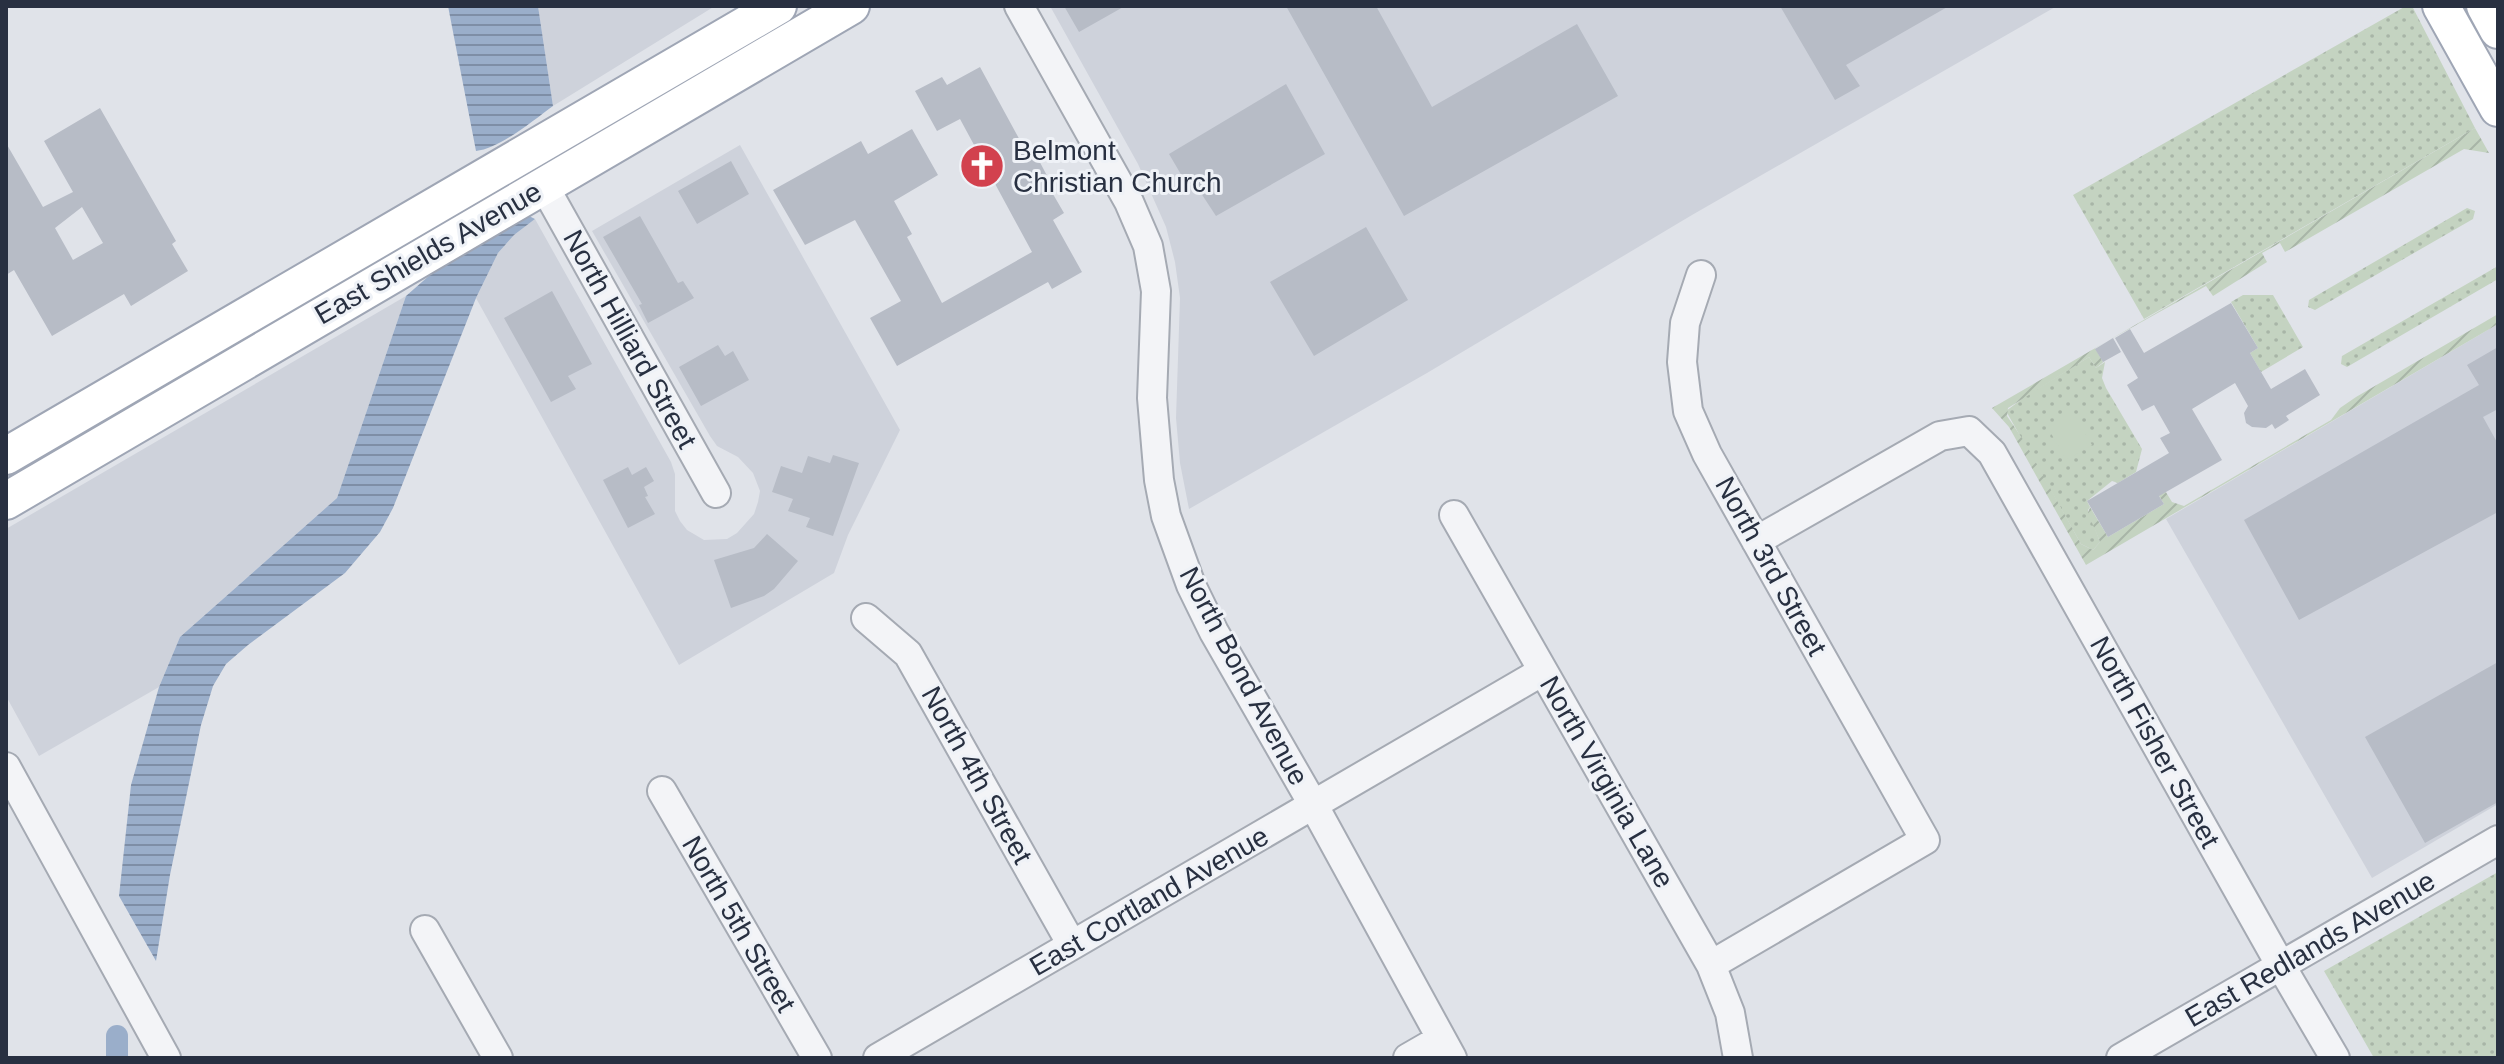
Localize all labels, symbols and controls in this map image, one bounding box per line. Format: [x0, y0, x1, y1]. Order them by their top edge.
place label: Belmont Christian Church [1013, 135, 1222, 198]
church icon: Belmont Christian Church [958, 142, 1006, 190]
street label: East Shields Avenue [309, 175, 547, 331]
street label: North Hilliard Street [557, 225, 703, 454]
street label: North 3rd Street [1709, 471, 1833, 661]
street label: North Bond Avenue [1173, 562, 1315, 790]
street label: North Fisher Street [2084, 631, 2226, 853]
street label: North Virginia Lane [1534, 671, 1680, 893]
street label: North 4th Street [916, 681, 1039, 869]
street label: East Cortland Avenue [1024, 820, 1274, 982]
street label: North 5th Street [676, 831, 802, 1018]
street label: East Redlands Avenue [2180, 865, 2440, 1033]

